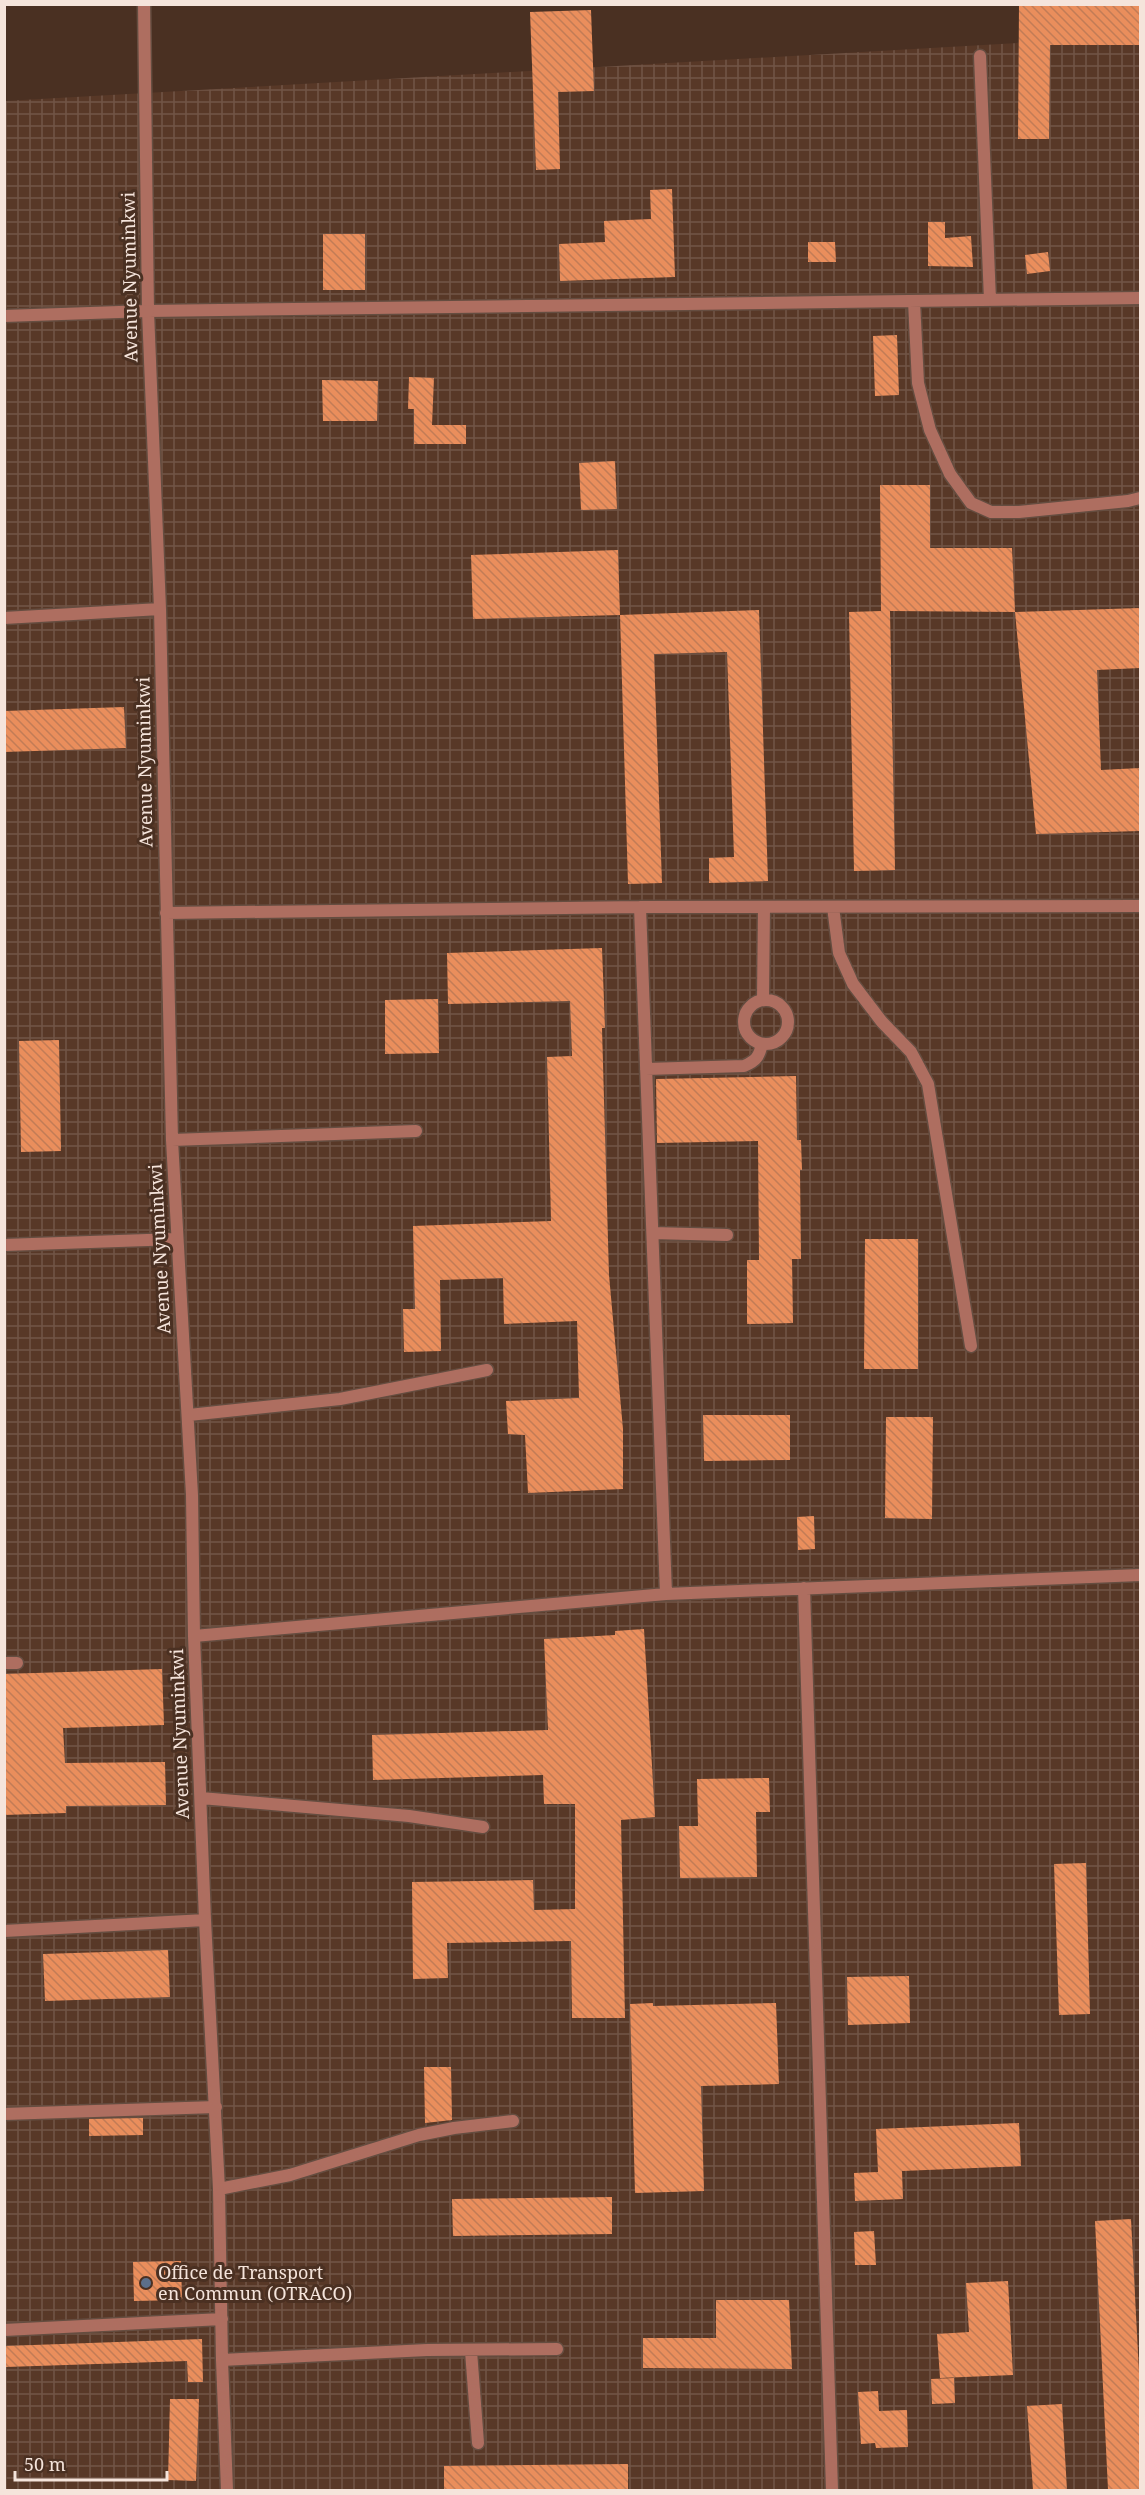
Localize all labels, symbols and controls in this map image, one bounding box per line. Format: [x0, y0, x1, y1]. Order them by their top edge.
street label: Avenue Nyuminkwi [116, 191, 142, 362]
street label: Avenue Nyuminkwi [131, 676, 157, 847]
street label: Avenue Nyuminkwi [143, 1163, 175, 1335]
street label: Avenue Nyuminkwi [164, 1648, 194, 1820]
place label: Office de Transport en Commun (OTRACO) [158, 2260, 352, 2305]
marker: Office de Transport en Commun (OTRACO) [139, 2276, 153, 2290]
scale bar [15, 2444, 166, 2482]
text: 50 m [24, 2452, 66, 2476]

